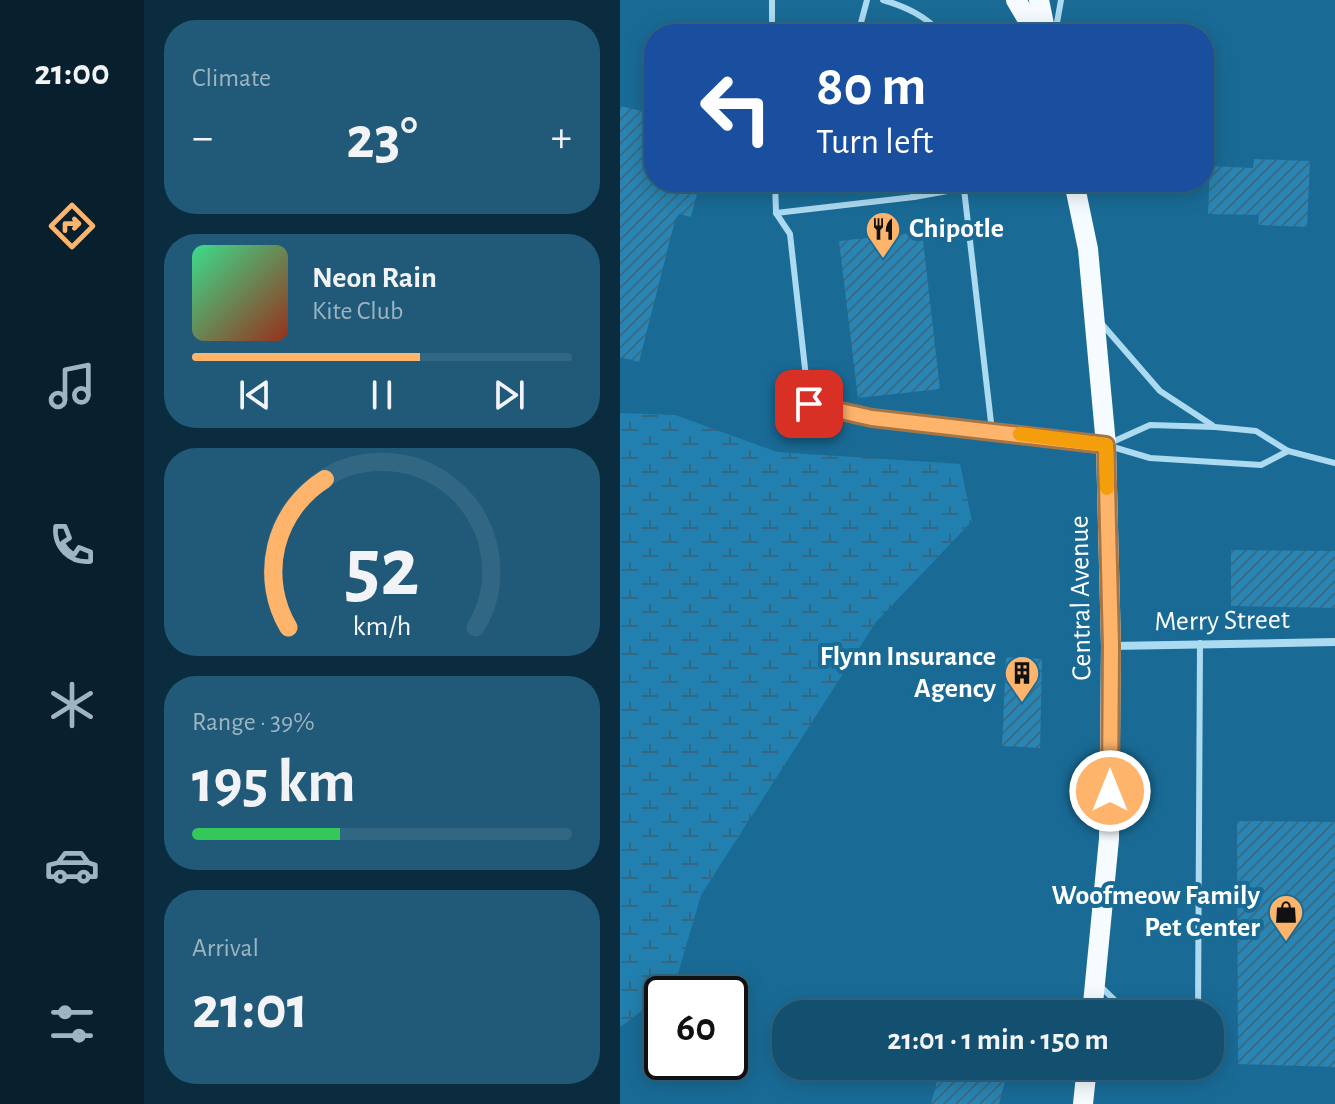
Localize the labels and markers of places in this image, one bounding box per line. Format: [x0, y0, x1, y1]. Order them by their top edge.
restaurant icon: Chipotle [864, 210, 902, 260]
place label: Chipotle [909, 215, 1004, 243]
pin [775, 370, 843, 438]
place label: Flynn Insurance Agency [820, 643, 996, 703]
building icon: Flynn Insurance Agency [1003, 654, 1041, 704]
place label: Woofmeow Family Pet Center [1051, 882, 1260, 942]
shop icon: Woofmeow Family Pet Center [1267, 893, 1305, 943]

